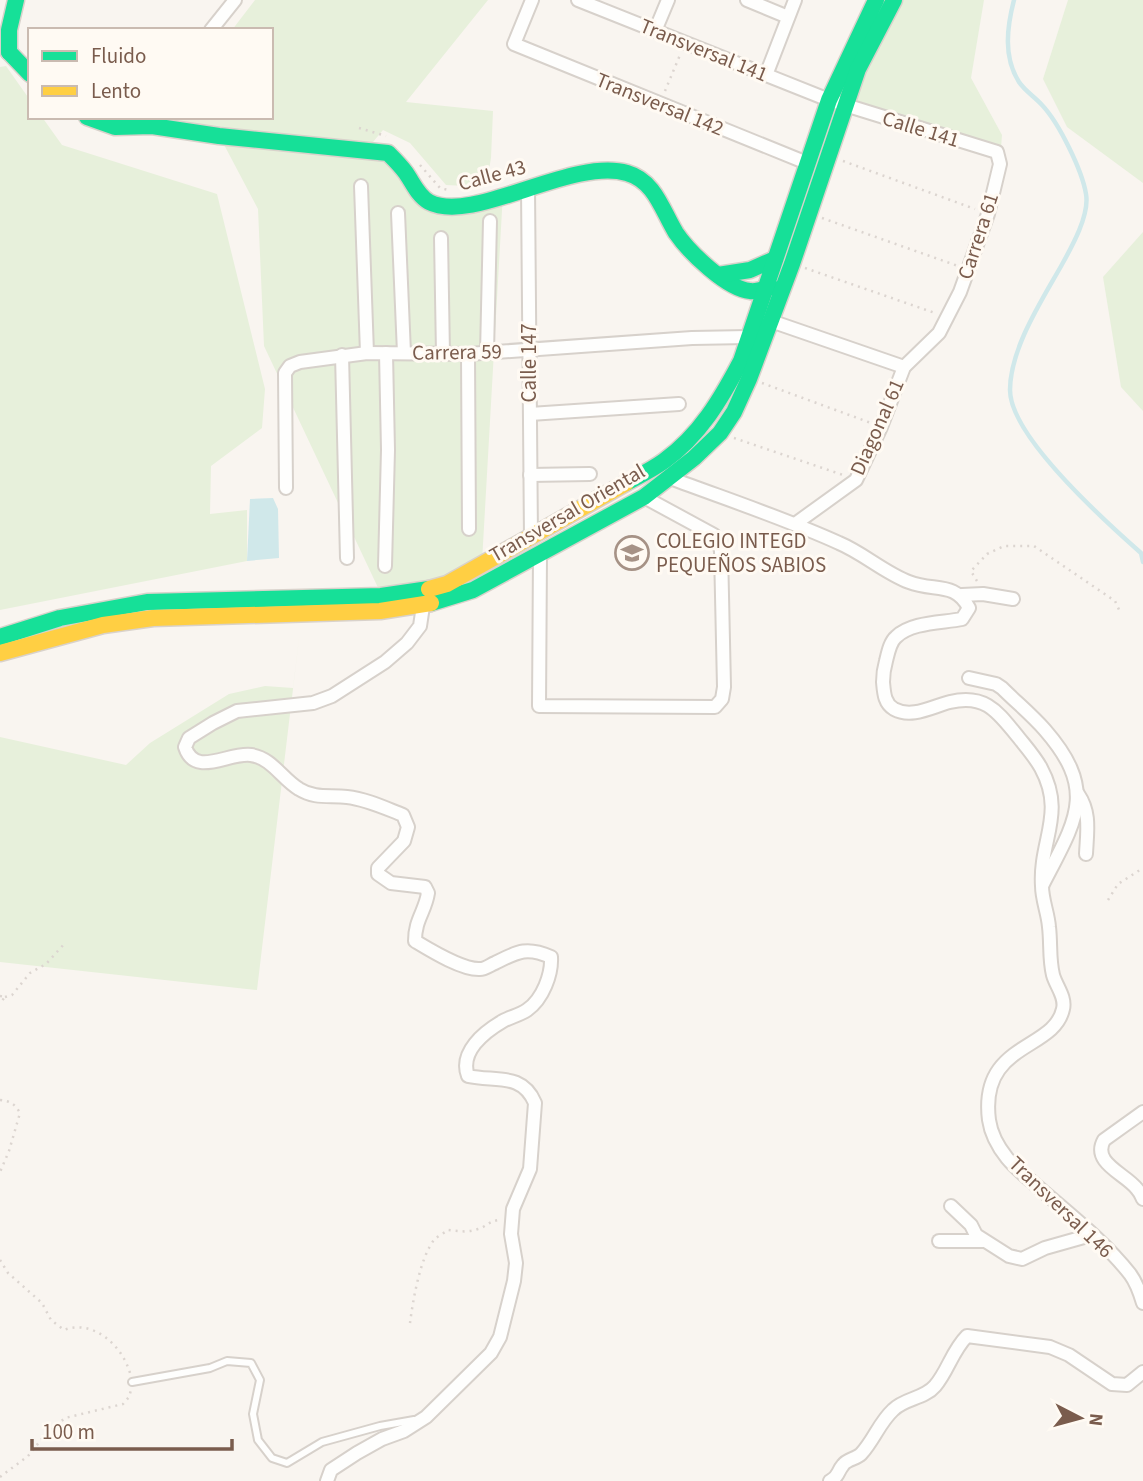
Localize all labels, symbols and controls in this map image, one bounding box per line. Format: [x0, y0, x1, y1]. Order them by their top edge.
street label: Transversal 141 [636, 11, 772, 89]
legend [28, 28, 273, 119]
text: Fluido [91, 41, 146, 71]
street label: Transversal 142 [592, 65, 728, 143]
text: Lento [91, 76, 141, 106]
street label: Calle 141 [879, 103, 963, 155]
street label: Calle 43 [455, 152, 529, 198]
street label: Carrera 61 [950, 189, 1006, 283]
street label: Calle 147 [514, 323, 544, 403]
street label: Carrera 59 [412, 336, 502, 368]
street label: Diagonal 61 [842, 374, 912, 480]
street label: Transversal Oriental [484, 456, 650, 570]
place label: COLEGIO INTEGD PEQUEÑOS SABIOS [656, 526, 826, 580]
school or university icon: COLEGIO INTEGD PEQUEÑOS SABIOS [613, 534, 651, 572]
street label: Transversal 146 [1002, 1149, 1120, 1265]
north arrow [1045, 1383, 1115, 1453]
scale bar [32, 1408, 231, 1452]
text: N [1081, 1412, 1110, 1427]
text: 100 m [42, 1417, 95, 1447]

